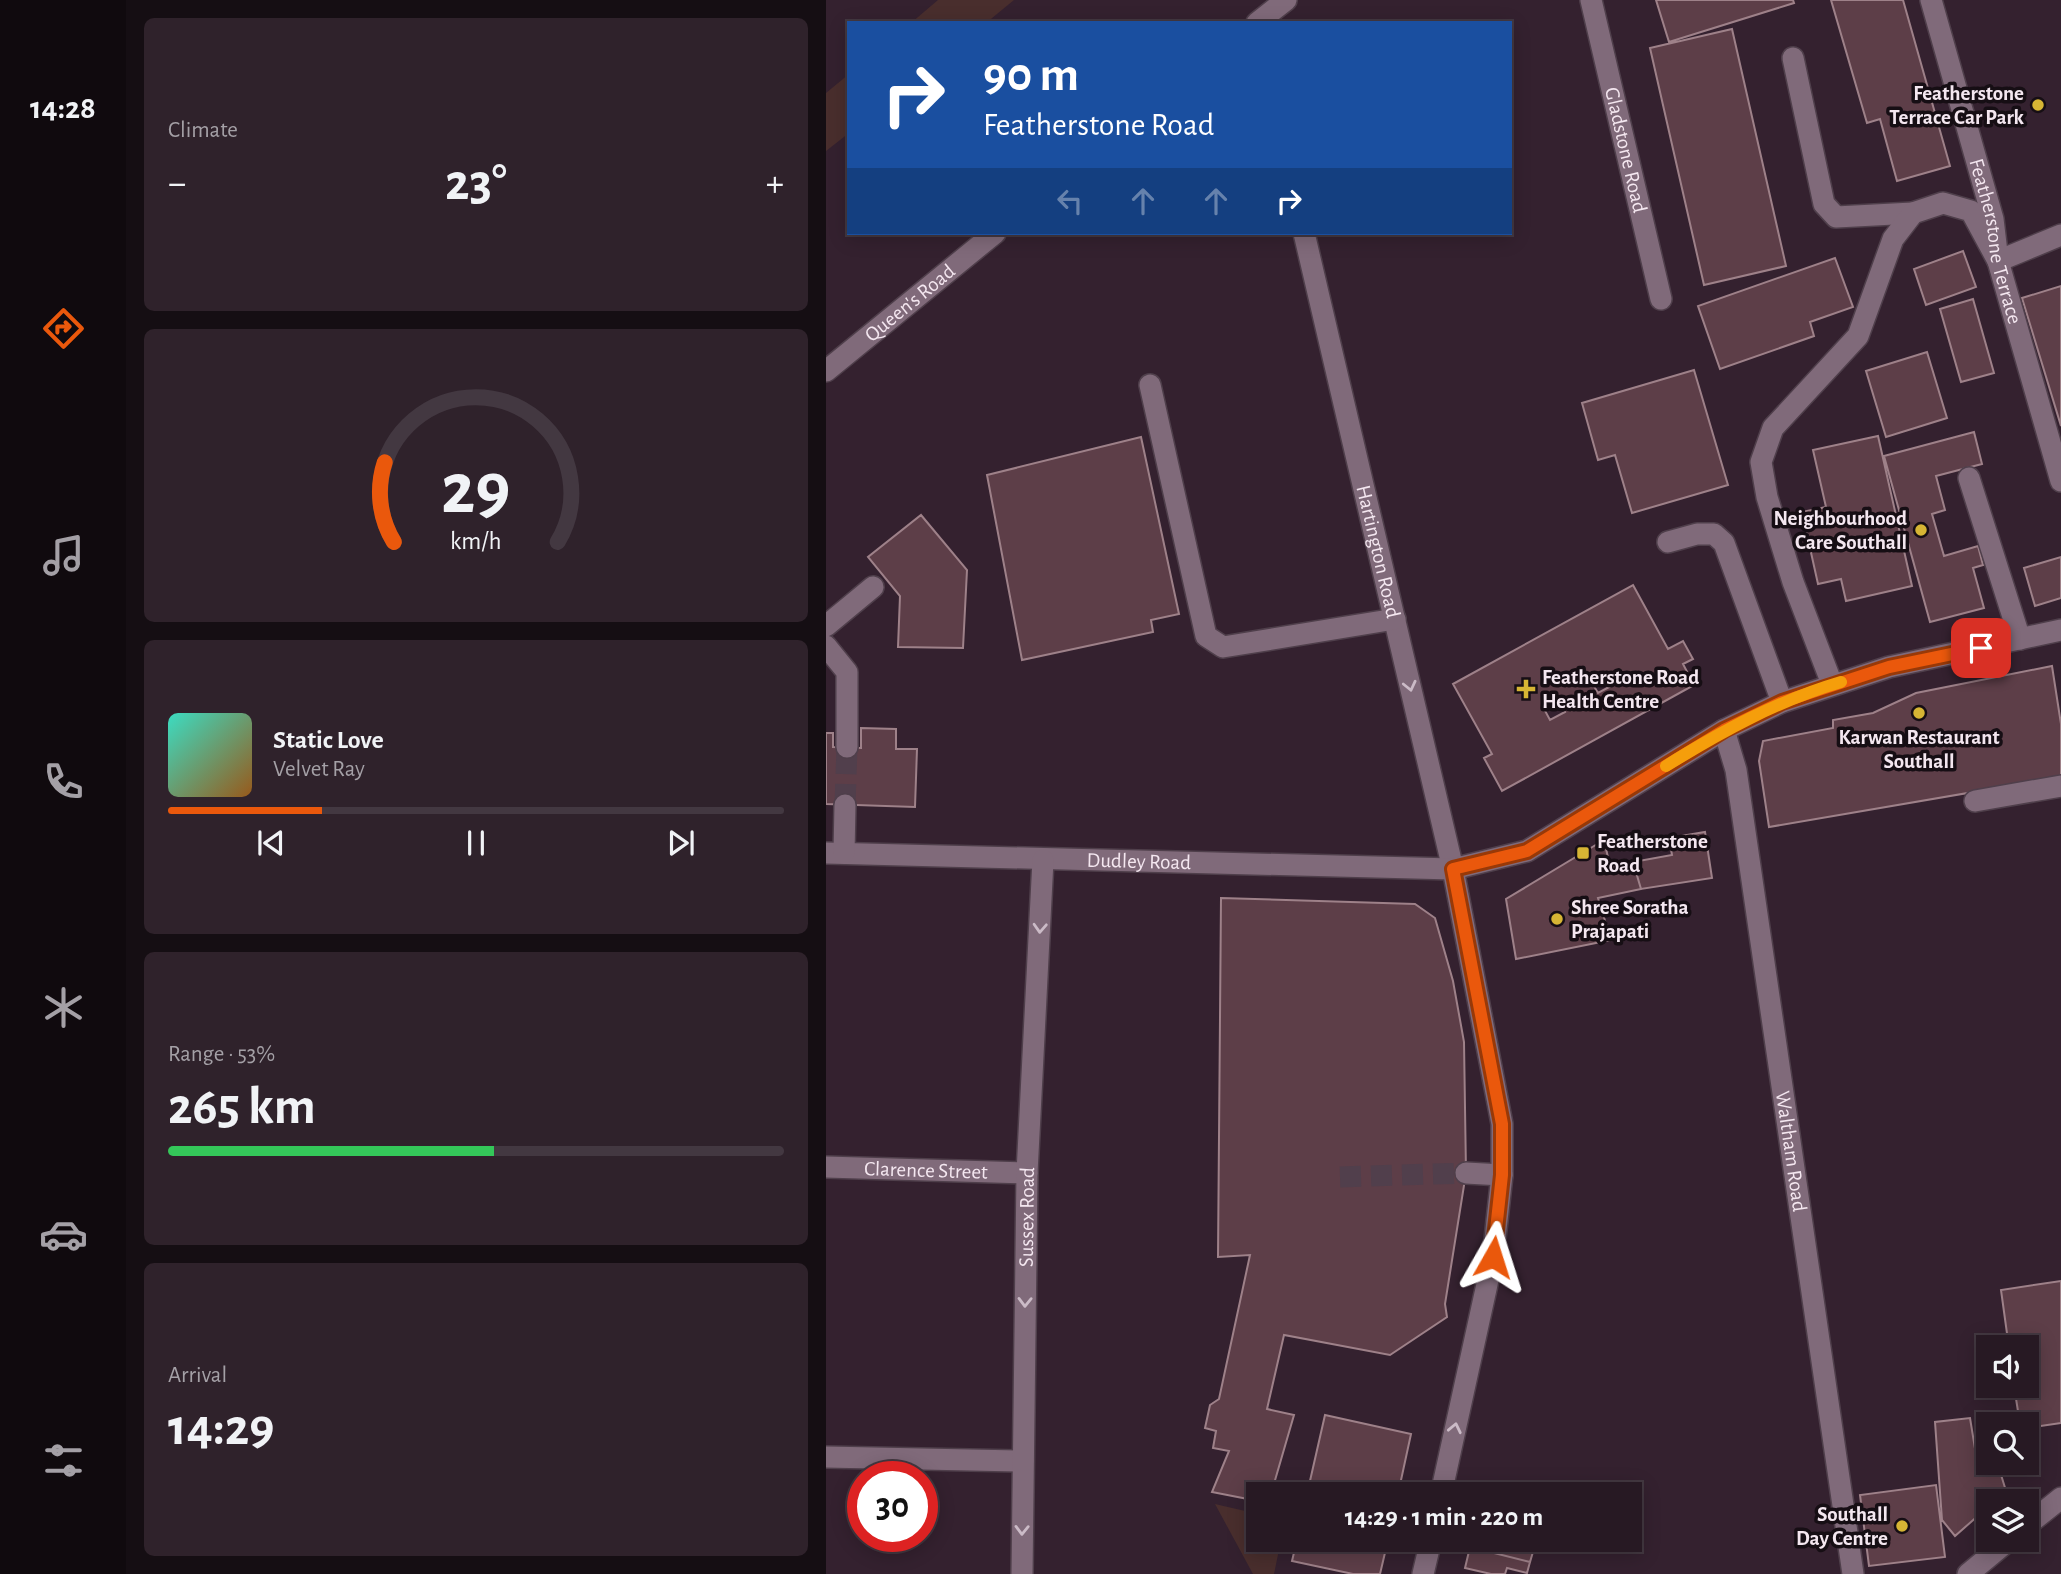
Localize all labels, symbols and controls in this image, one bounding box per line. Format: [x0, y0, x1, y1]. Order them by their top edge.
icon: right [868, 49, 959, 140]
text: 90 m [983, 51, 1079, 100]
place label: Featherstone Terrace Car Park [1889, 83, 2025, 128]
street label: Gladstone Road [1601, 85, 1651, 215]
text: 14:28 [30, 92, 96, 124]
marker: Featherstone Terrace Car Park [2030, 97, 2046, 113]
text: Featherstone Road [983, 109, 1214, 141]
text: Climate [168, 119, 238, 142]
street label: Featherstone Terrace [1966, 156, 2026, 326]
text: 23° [445, 157, 507, 209]
text: − [168, 165, 186, 203]
text: + [766, 165, 784, 203]
icon: left [1051, 182, 1089, 220]
icon: ahead [1124, 182, 1162, 220]
icon: ahead [1197, 182, 1235, 220]
icon: right [1270, 182, 1308, 220]
street label: Queen's Road [861, 260, 959, 345]
icon: directions [39, 304, 88, 353]
text: 29 [441, 454, 511, 527]
street label: Hartington Road [1353, 483, 1404, 620]
place label: Neighbourhood Care Southall [1773, 508, 1907, 553]
marker: Neighbourhood Care Southall [1913, 522, 1929, 538]
text: km/h [450, 529, 502, 554]
icon: music [39, 531, 88, 580]
pin [1951, 618, 2011, 678]
icon: arrive [1962, 629, 2000, 667]
place label: Featherstone Road Health Centre [1542, 667, 1699, 712]
one-way arrow [1402, 679, 1416, 691]
marker: Featherstone Road Health Centre [1516, 679, 1536, 699]
marker: Karwan Restaurant Southall [1911, 705, 1927, 721]
text: Static Love [273, 727, 384, 753]
place label: Karwan Restaurant Southall [1838, 727, 2000, 772]
icon: phone [39, 757, 88, 806]
text: Velvet Ray [273, 758, 365, 781]
icon: previous [252, 824, 290, 862]
icon: pause [457, 824, 495, 862]
icon: next [662, 824, 700, 862]
place label: Featherstone Road [1597, 831, 1708, 876]
marker: Featherstone Road [1575, 845, 1591, 861]
street label: Dudley Road [1087, 849, 1191, 873]
place label: Shree Soratha Prajapati [1571, 897, 1689, 942]
marker: Shree Soratha Prajapati [1549, 911, 1565, 927]
one-way arrow [1032, 923, 1047, 934]
icon: climate [39, 983, 88, 1032]
text: Range · 53% [168, 1043, 275, 1066]
text: 265 km [168, 1081, 316, 1133]
street label: Waltham Road [1772, 1089, 1811, 1213]
street label: Clarence Street [864, 1158, 988, 1182]
street label: Sussex Road [1015, 1166, 1038, 1267]
icon: car [39, 1210, 88, 1259]
position arrow [1456, 1220, 1530, 1294]
one-way arrow [1017, 1297, 1033, 1308]
map controls [1976, 1335, 2039, 1552]
button: sound [1976, 1335, 2039, 1398]
text: Arrival [168, 1364, 227, 1387]
text: 14:29 [168, 1402, 274, 1454]
button: search [1976, 1412, 2039, 1475]
one-way arrow [1447, 1422, 1462, 1434]
icon: filters [39, 1436, 88, 1485]
speed limit sign: 30 [847, 1461, 938, 1552]
button: layers [1976, 1489, 2039, 1552]
text: 14:29 · 1 min · 220 m [1345, 1504, 1543, 1530]
place label: Southall Day Centre [1796, 1504, 1888, 1549]
marker: Southall Day Centre [1894, 1518, 1910, 1534]
one-way arrow [1014, 1525, 1030, 1535]

